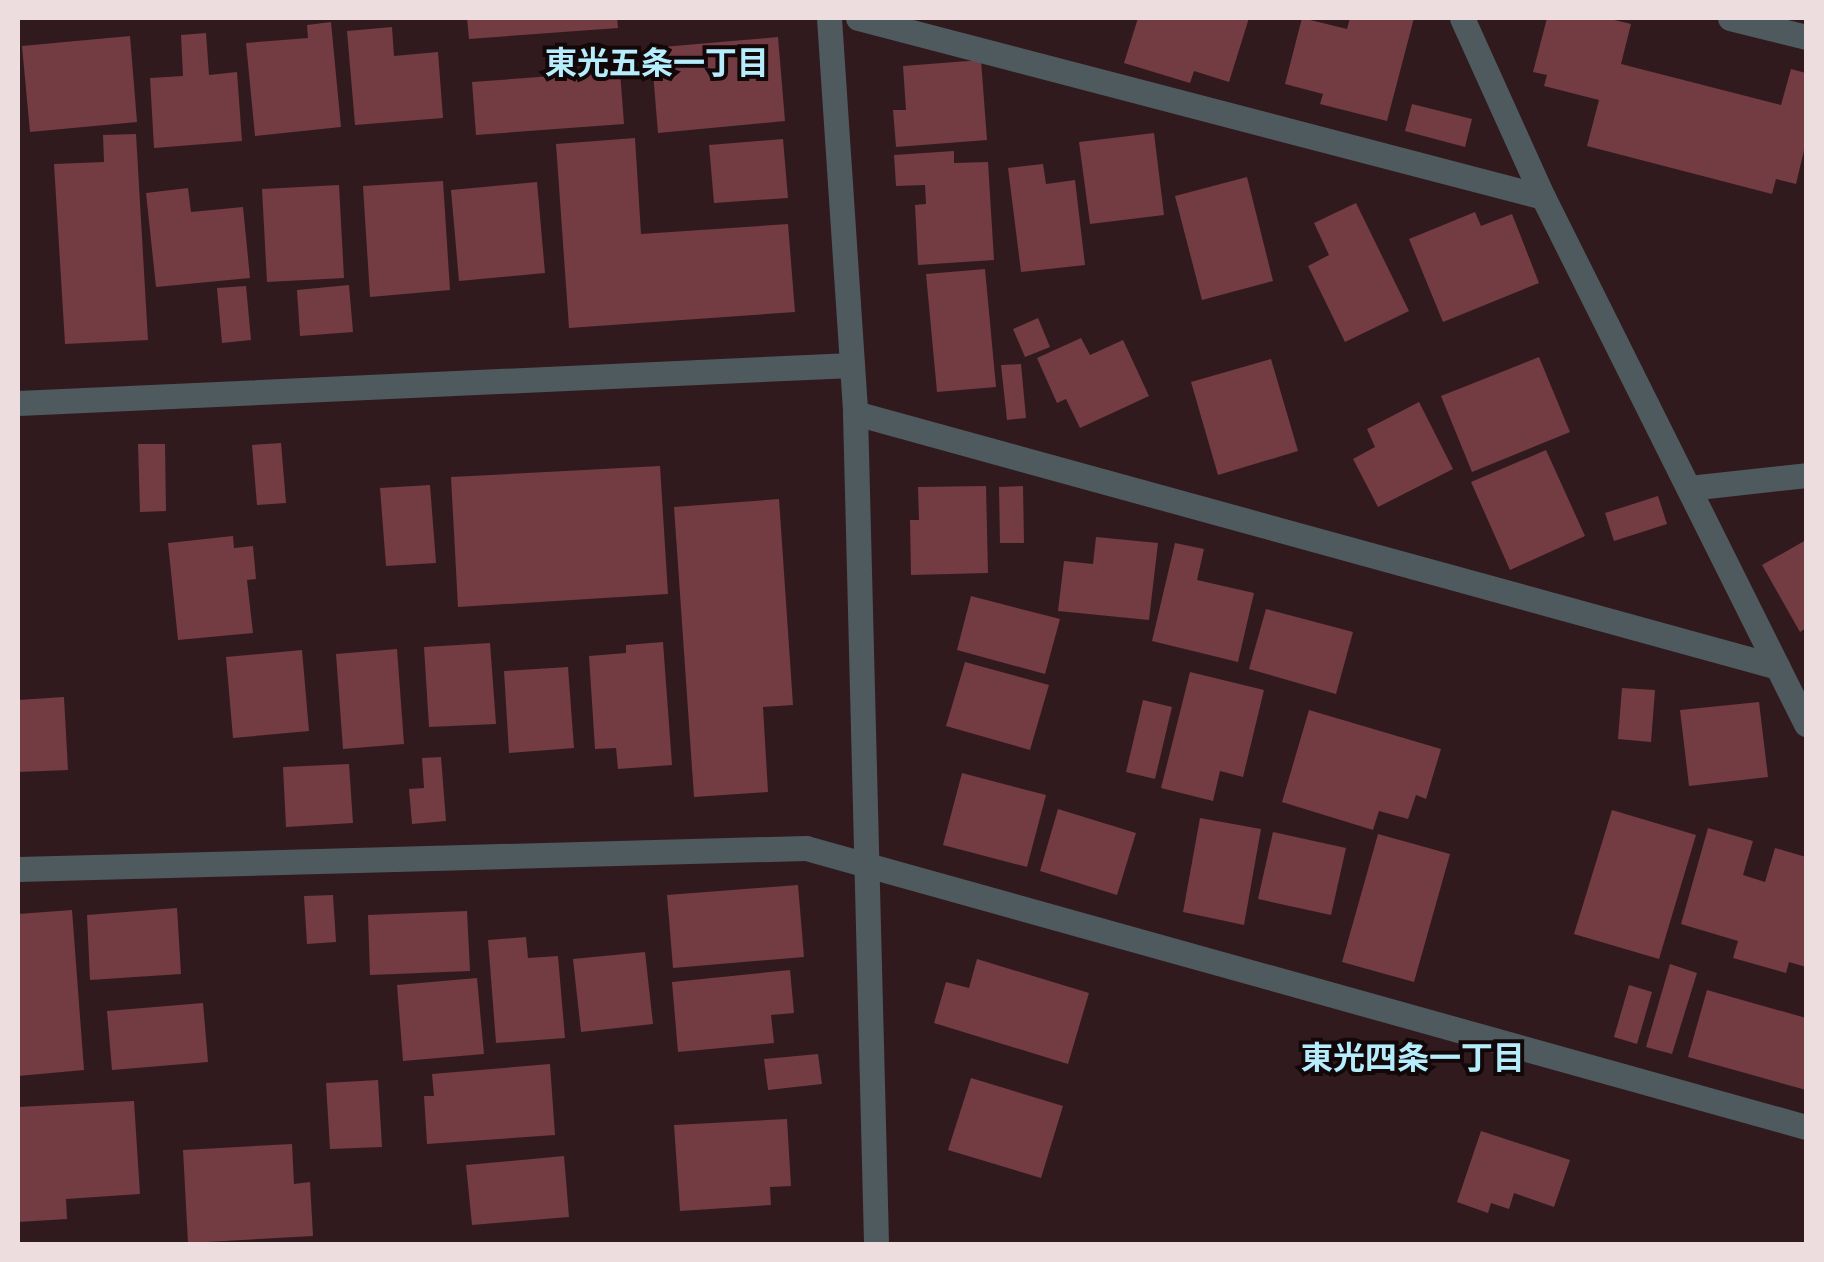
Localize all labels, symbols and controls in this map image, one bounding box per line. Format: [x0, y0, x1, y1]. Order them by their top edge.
district label: 東光五条一丁目 [545, 43, 769, 81]
district label: 東光四条一丁目 [1301, 1038, 1525, 1076]

